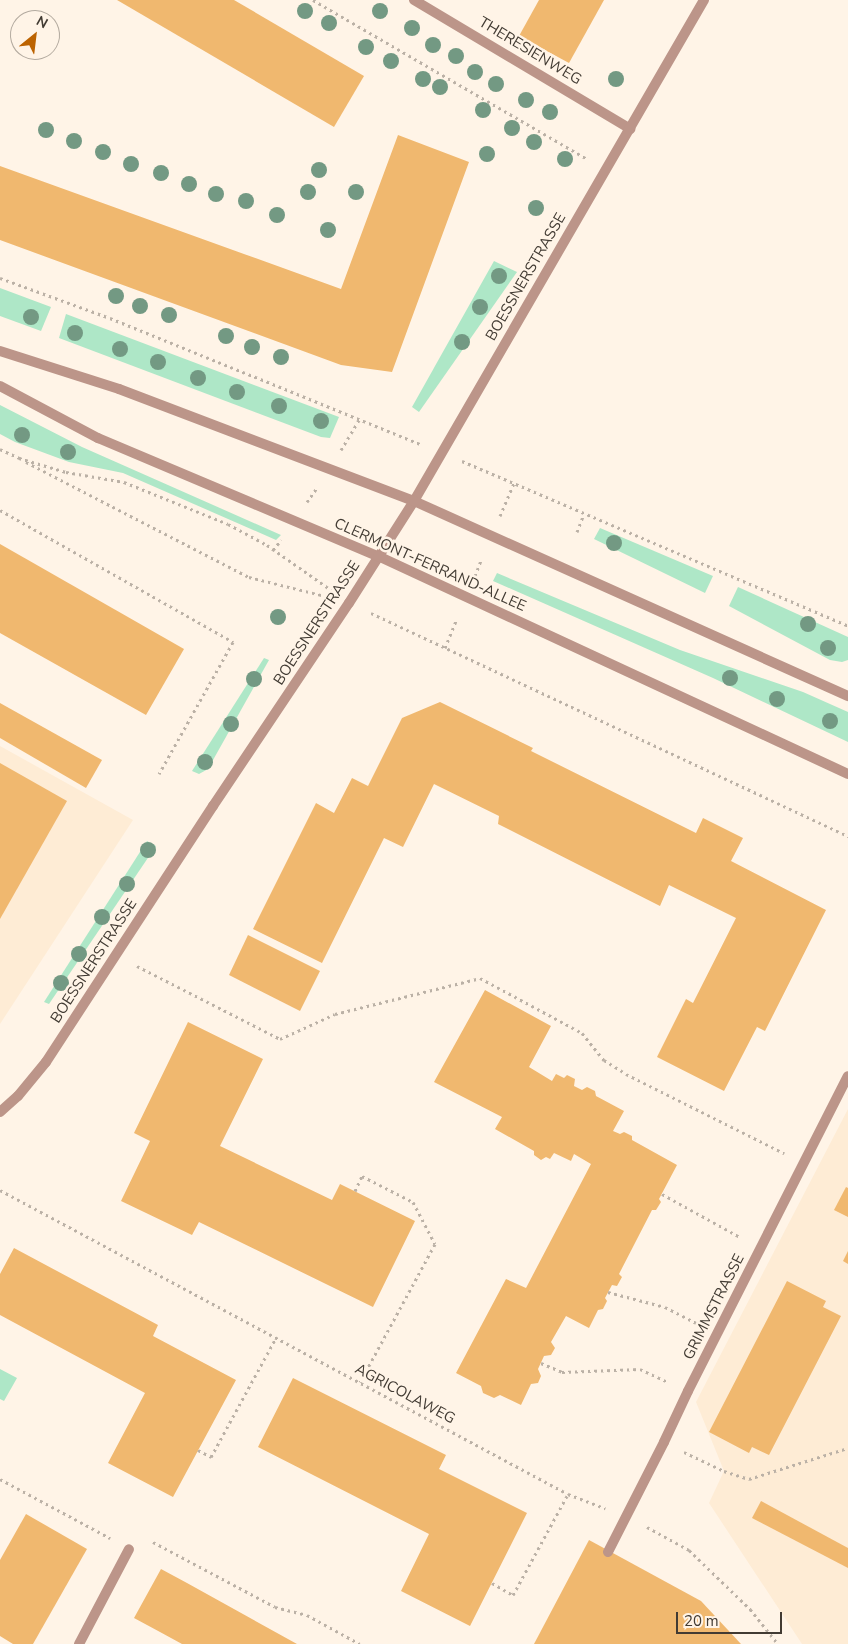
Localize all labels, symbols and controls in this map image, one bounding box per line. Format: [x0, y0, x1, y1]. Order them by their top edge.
north arrow [10, 10, 60, 60]
text: N [33, 11, 51, 33]
street label: THERESIENWEG [475, 13, 585, 89]
street label: BOESSNERSTRASSE [482, 210, 570, 344]
street label: CLERMONT-FERRAND-ALLEE [331, 514, 529, 616]
street label: BOESSNERSTRASSE [270, 558, 364, 688]
street label: BOESSNERSTRASSE [47, 896, 141, 1026]
street label: GRIMMSTRASSE [680, 1251, 748, 1363]
street label: AGRICOLAWEG [352, 1360, 458, 1428]
scale bar [678, 1602, 784, 1634]
text: 20 m [684, 1611, 719, 1631]

